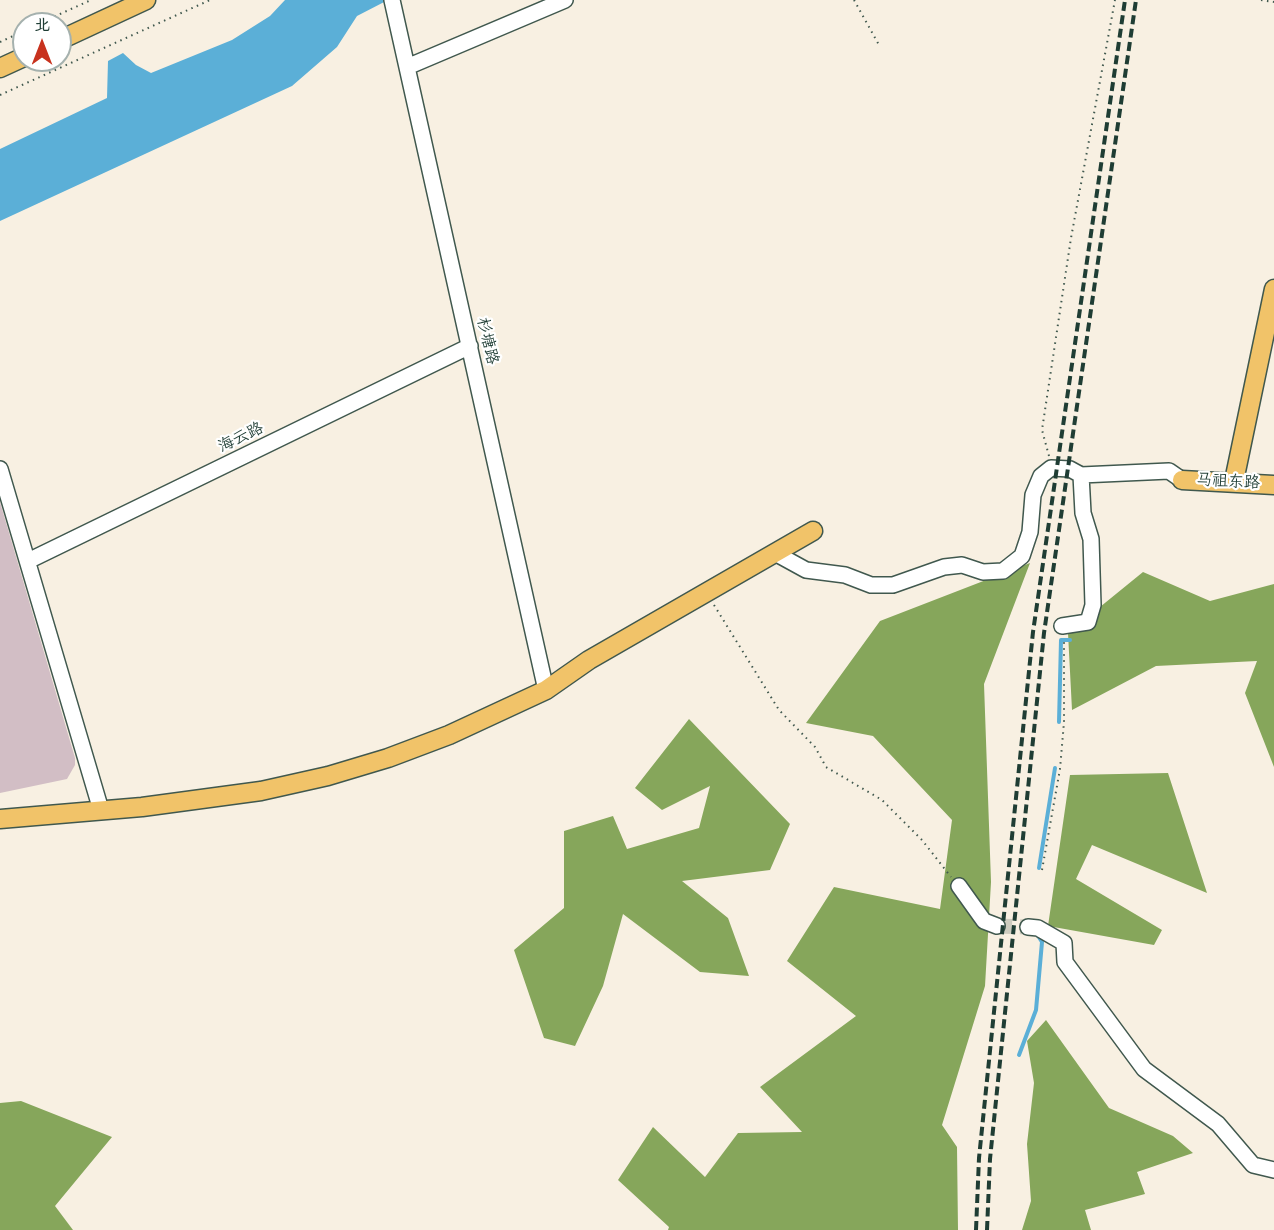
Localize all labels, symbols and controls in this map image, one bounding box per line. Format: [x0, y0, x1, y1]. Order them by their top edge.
north arrow [12, 12, 72, 72]
text: 北 [34, 16, 50, 35]
street label: 杉塘路 [472, 315, 502, 367]
street label: 海云路 [215, 419, 267, 457]
street label: 马祖东路 [1196, 471, 1260, 493]

